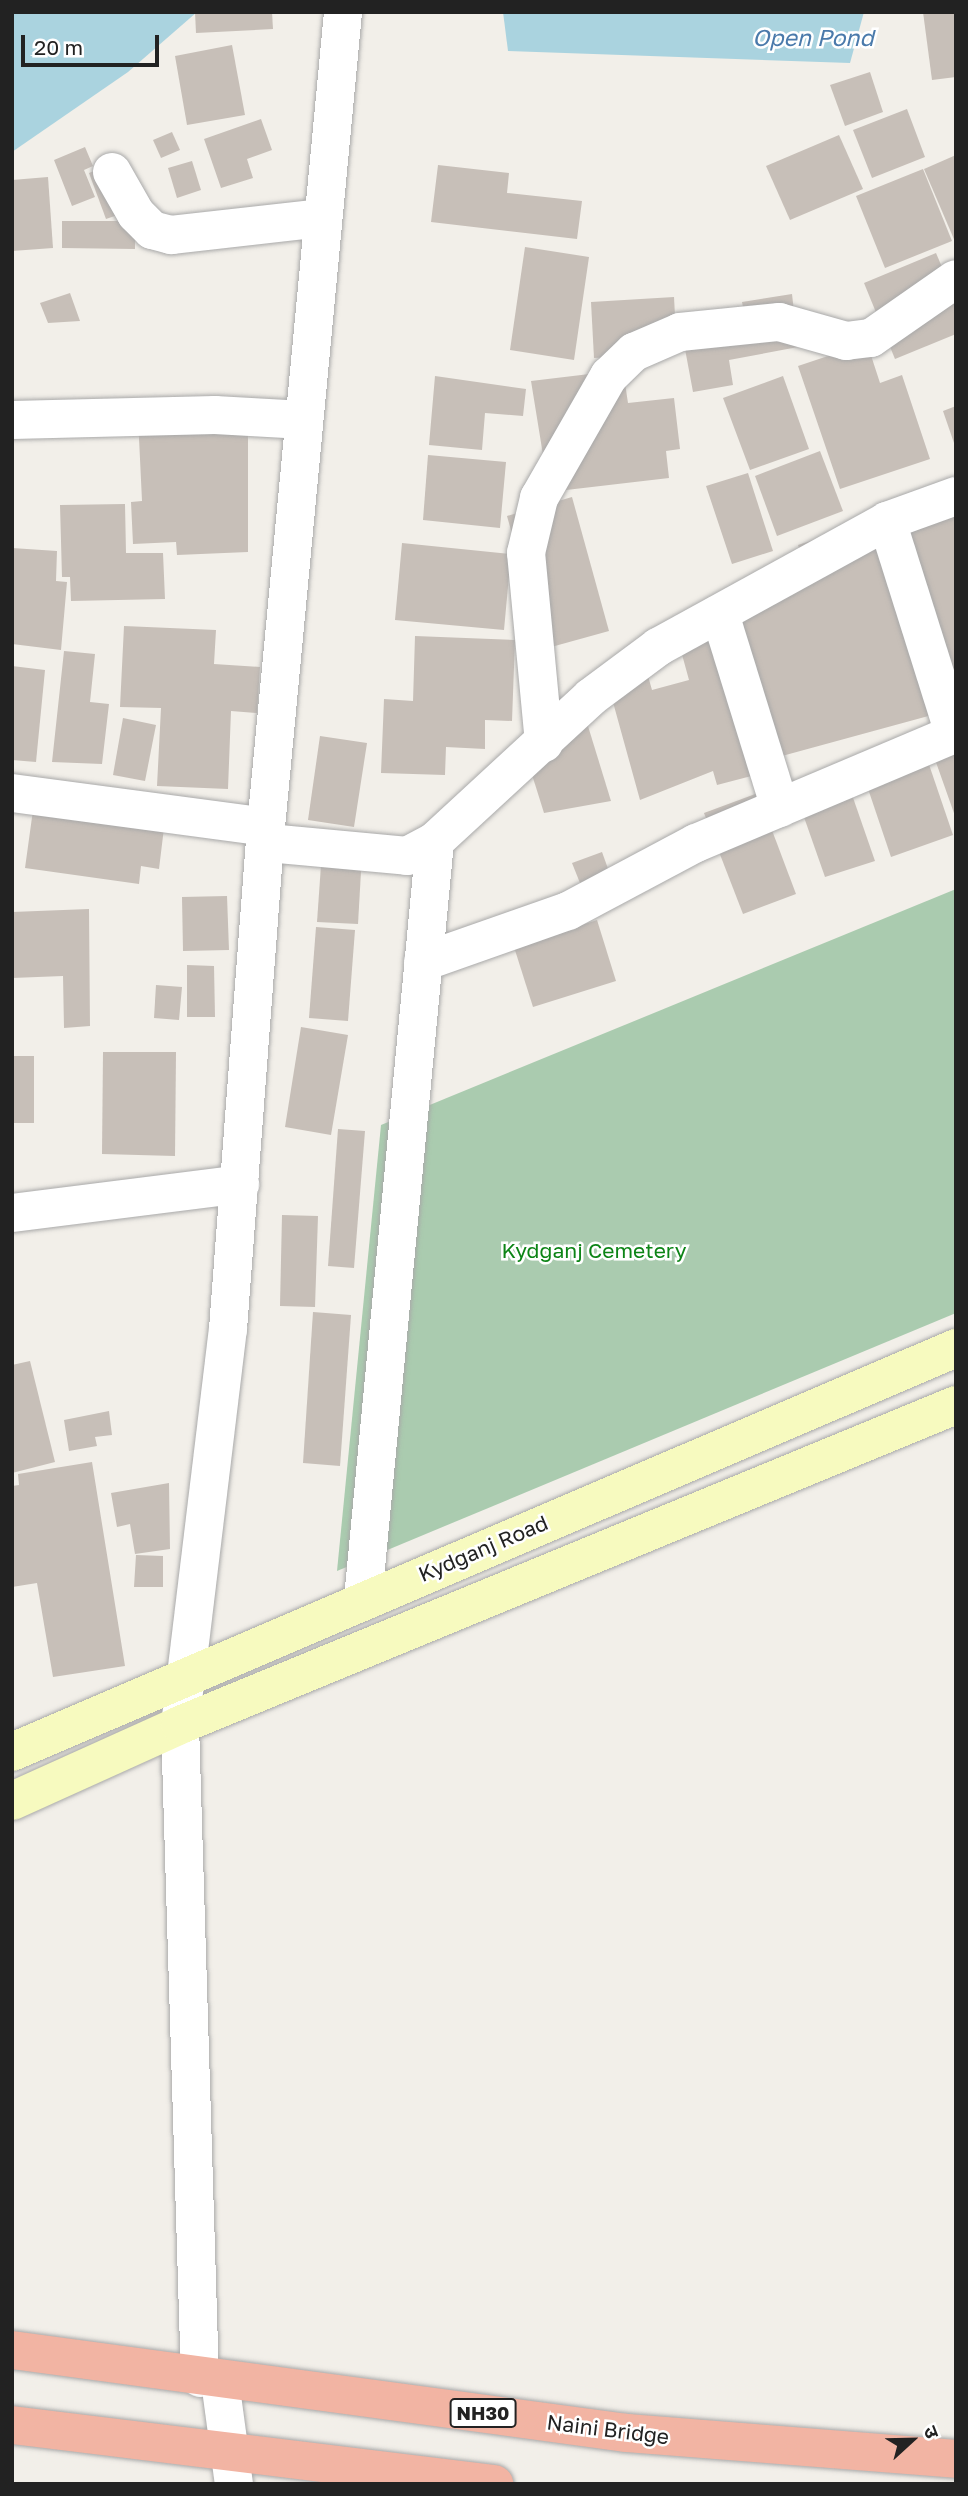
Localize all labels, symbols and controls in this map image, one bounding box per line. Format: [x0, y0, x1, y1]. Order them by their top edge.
scale bar [24, 21, 163, 65]
water label: Open Pond [752, 23, 874, 51]
text: 20 m [34, 34, 83, 60]
park label: Kydganj Cemetery [502, 1237, 686, 1263]
street label: Kydganj Road [415, 1509, 551, 1587]
road number: NH30 [448, 2398, 518, 2428]
north arrow [877, 2405, 947, 2475]
street label: Naini Bridge [545, 2409, 671, 2449]
text: उ [919, 2422, 945, 2441]

